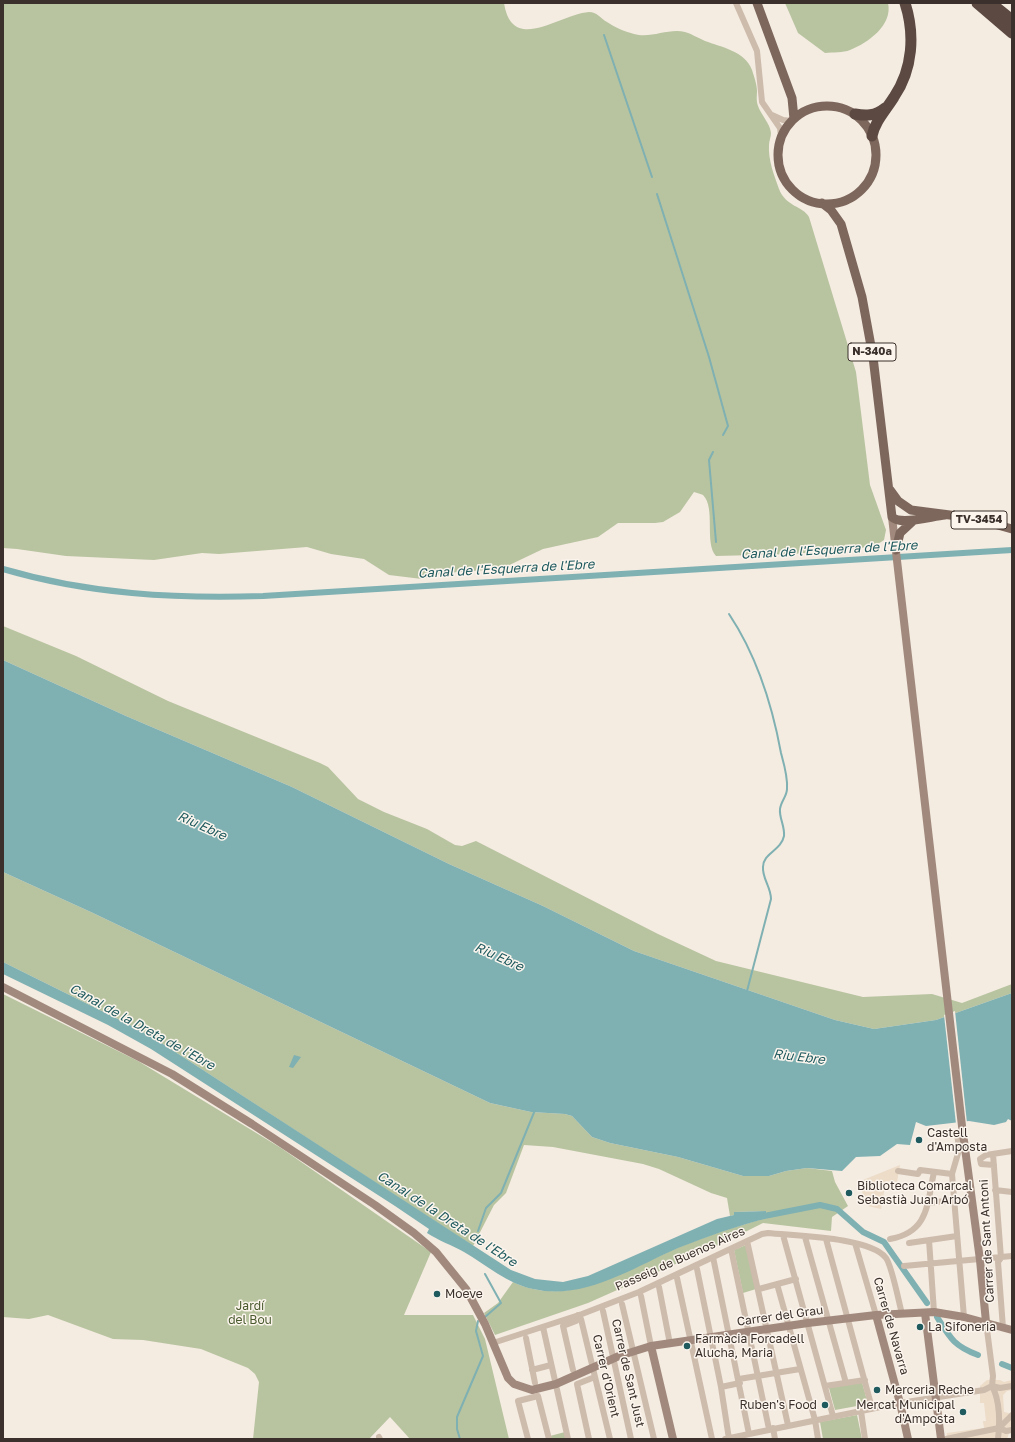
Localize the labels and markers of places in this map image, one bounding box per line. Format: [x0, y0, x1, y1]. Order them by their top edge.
place label: Castell d'Amposta [927, 1126, 987, 1154]
marker: Castell d'Amposta [914, 1135, 924, 1145]
place label: Biblioteca Comarcal Sebastià Juan Arbó [857, 1179, 972, 1207]
marker: Biblioteca Comarcal Sebastià Juan Arbó [844, 1188, 854, 1198]
place label: Moeve [445, 1287, 483, 1301]
marker: Moeve [432, 1289, 442, 1299]
place label: La Sifoneria [928, 1320, 996, 1334]
marker: La Sifoneria [915, 1322, 925, 1332]
place label: Farmàcia Forcadell Alucha, Maria [695, 1332, 804, 1360]
marker: Farmàcia Forcadell Alucha, Maria [682, 1341, 692, 1351]
place label: Merceria Reche [885, 1383, 974, 1397]
marker: Merceria Reche [872, 1385, 882, 1395]
place label: Ruben's Food [739, 1398, 817, 1412]
place label: Mercat Municipal d'Amposta [856, 1398, 955, 1426]
marker: Ruben's Food [820, 1400, 830, 1410]
marker: Mercat Municipal d'Amposta [958, 1407, 968, 1417]

